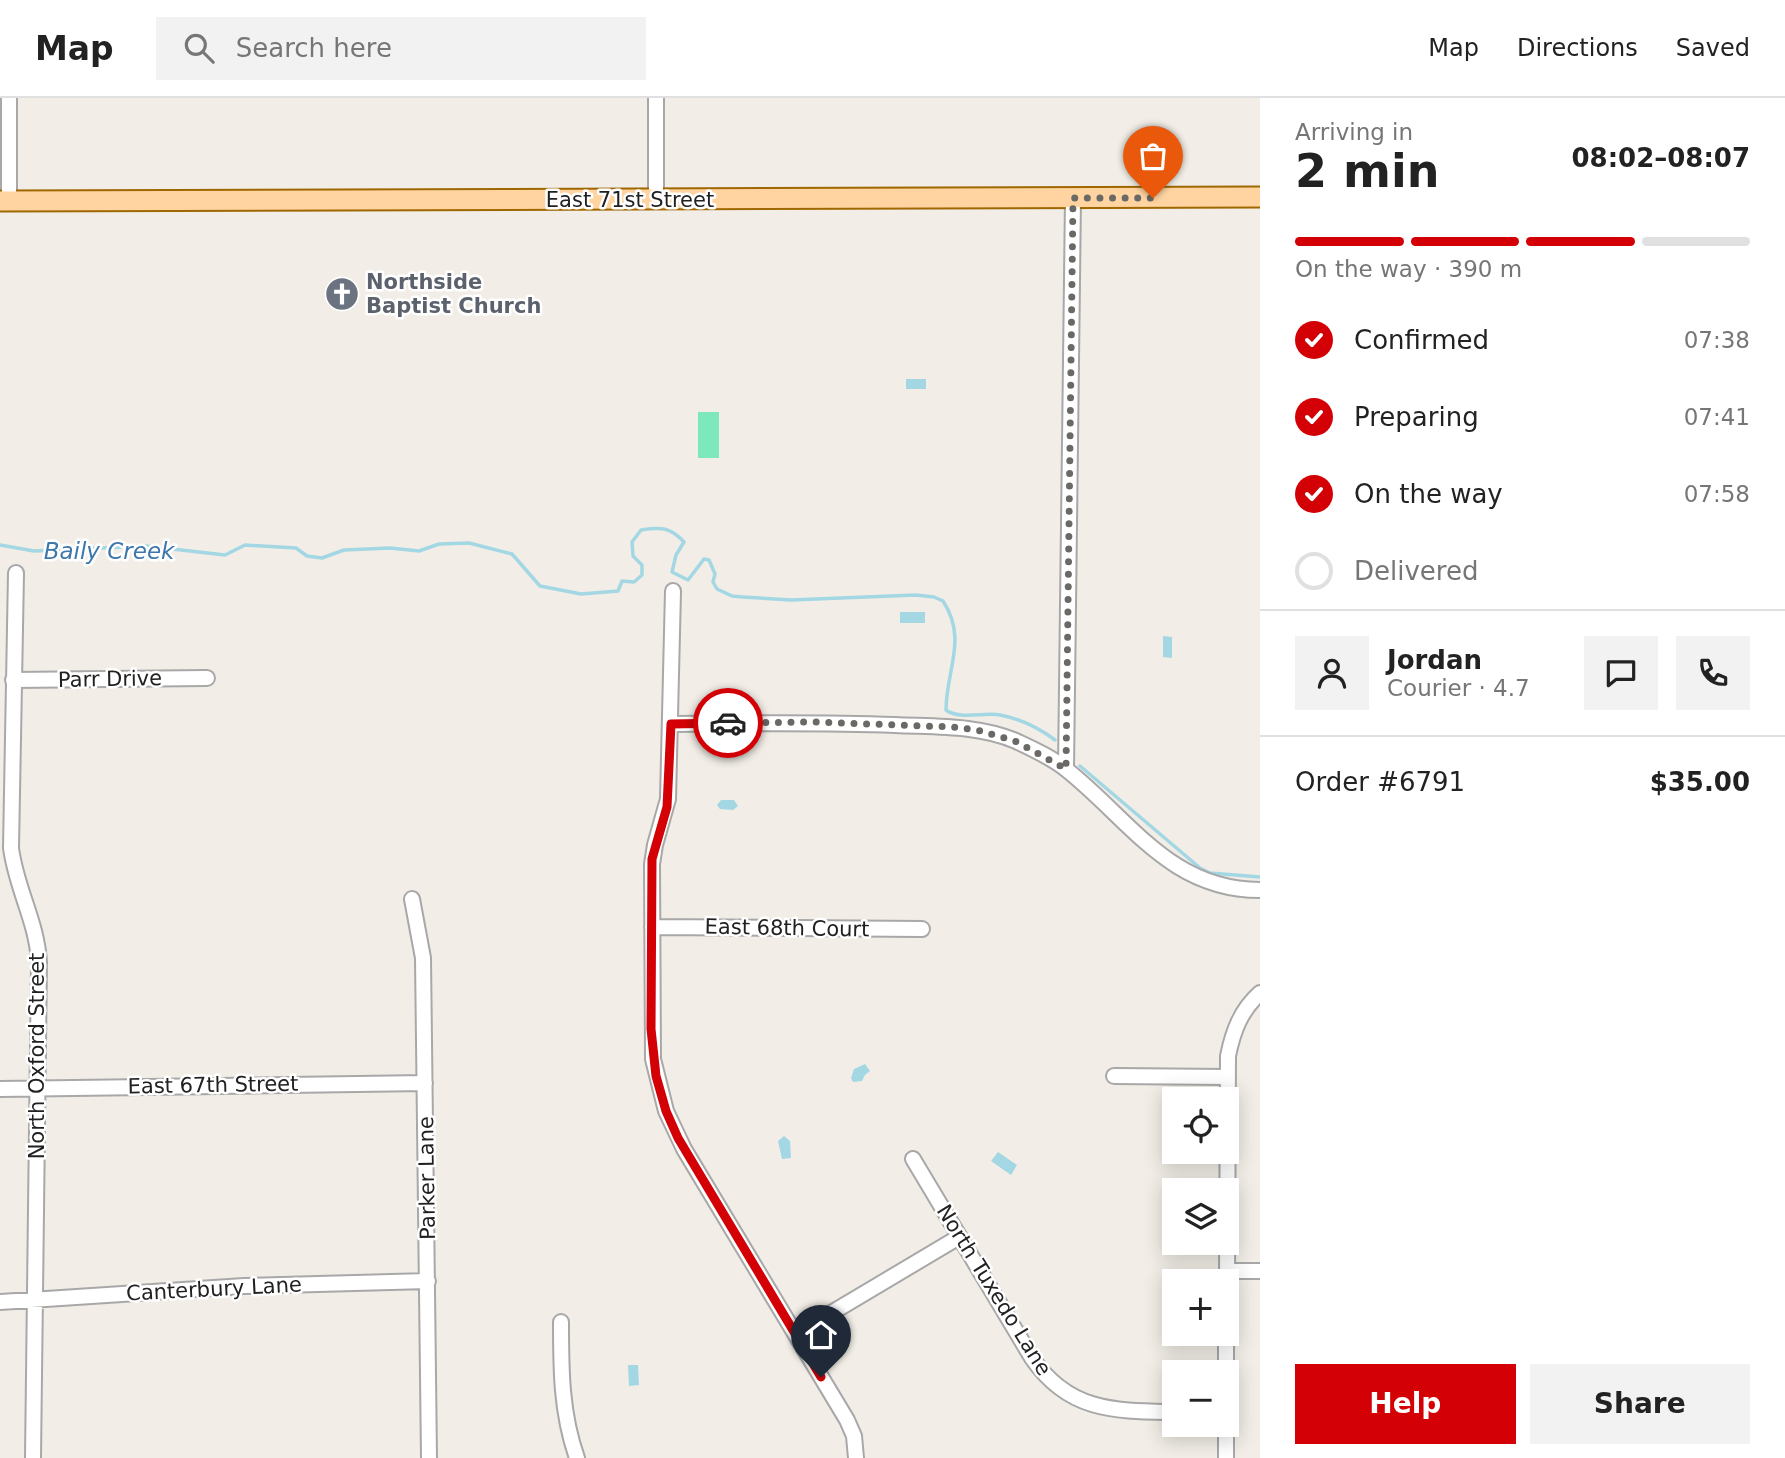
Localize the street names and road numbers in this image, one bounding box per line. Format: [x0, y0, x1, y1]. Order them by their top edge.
street label: East 71st Street [546, 188, 714, 212]
street label: Parr Drive [58, 666, 162, 692]
street label: East 68th Court [704, 915, 870, 941]
street label: North Oxford Street [25, 953, 49, 1159]
street label: East 67th Street [127, 1072, 299, 1098]
street label: Parker Lane [414, 1116, 440, 1240]
street label: North Tuxedo Lane [932, 1200, 1056, 1380]
street label: Canterbury Lane [126, 1272, 302, 1306]

